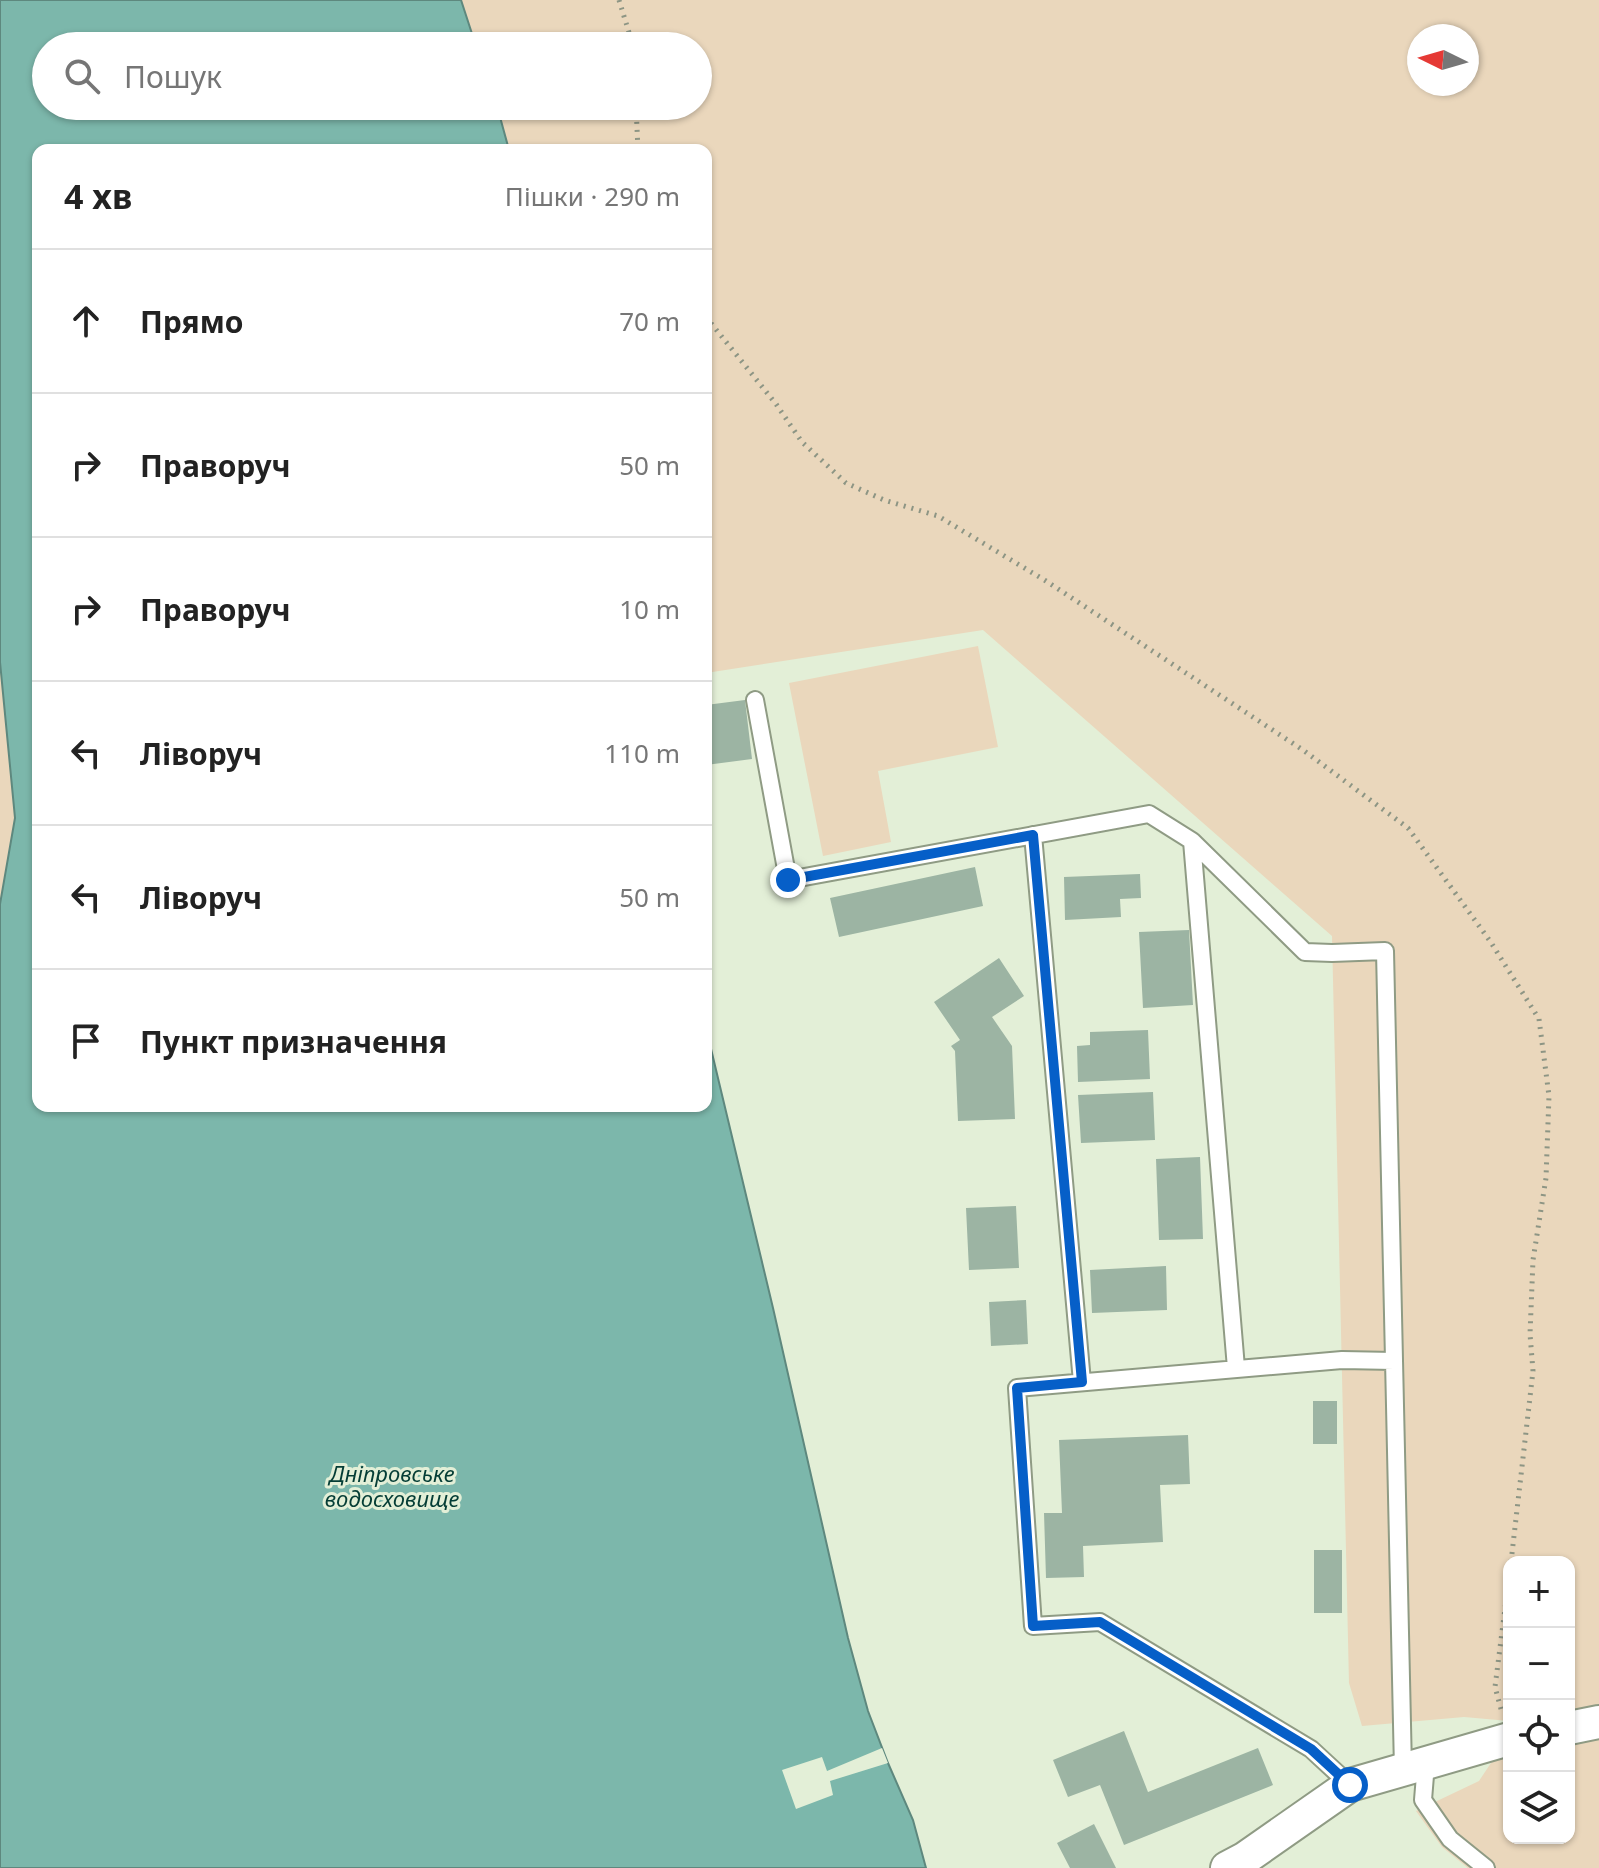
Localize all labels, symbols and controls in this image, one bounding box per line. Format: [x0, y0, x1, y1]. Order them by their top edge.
north arrow [1407, 24, 1479, 96]
search box [32, 32, 712, 120]
icon: search [60, 54, 104, 98]
text: Пошук [124, 56, 222, 97]
text: 4 хв [64, 173, 132, 219]
text: Пішки · 290 m [505, 178, 680, 214]
icon: ahead [64, 299, 108, 343]
text: Прямо [140, 301, 244, 342]
text: 70 m [619, 303, 680, 339]
icon: right [64, 443, 108, 487]
text: Праворуч [140, 445, 291, 486]
text: 50 m [619, 447, 680, 483]
icon: right [64, 587, 108, 631]
text: Праворуч [140, 589, 291, 630]
text: 10 m [619, 591, 680, 627]
icon: left [64, 731, 108, 775]
text: Ліворуч [140, 733, 262, 774]
text: 110 m [604, 735, 680, 771]
route end [770, 862, 806, 898]
icon: left [64, 875, 108, 919]
text: Ліворуч [140, 877, 262, 918]
text: 50 m [619, 879, 680, 915]
icon: arrive [64, 1019, 108, 1063]
text: Пункт призначення [140, 1021, 447, 1062]
water label: Дніпровське водосховище [325, 1458, 459, 1513]
map controls [1503, 1556, 1575, 1844]
button: + [1503, 1556, 1575, 1628]
button: − [1503, 1628, 1575, 1700]
button: locate [1503, 1700, 1575, 1772]
route start [1332, 1767, 1368, 1803]
button: layers [1503, 1772, 1575, 1844]

